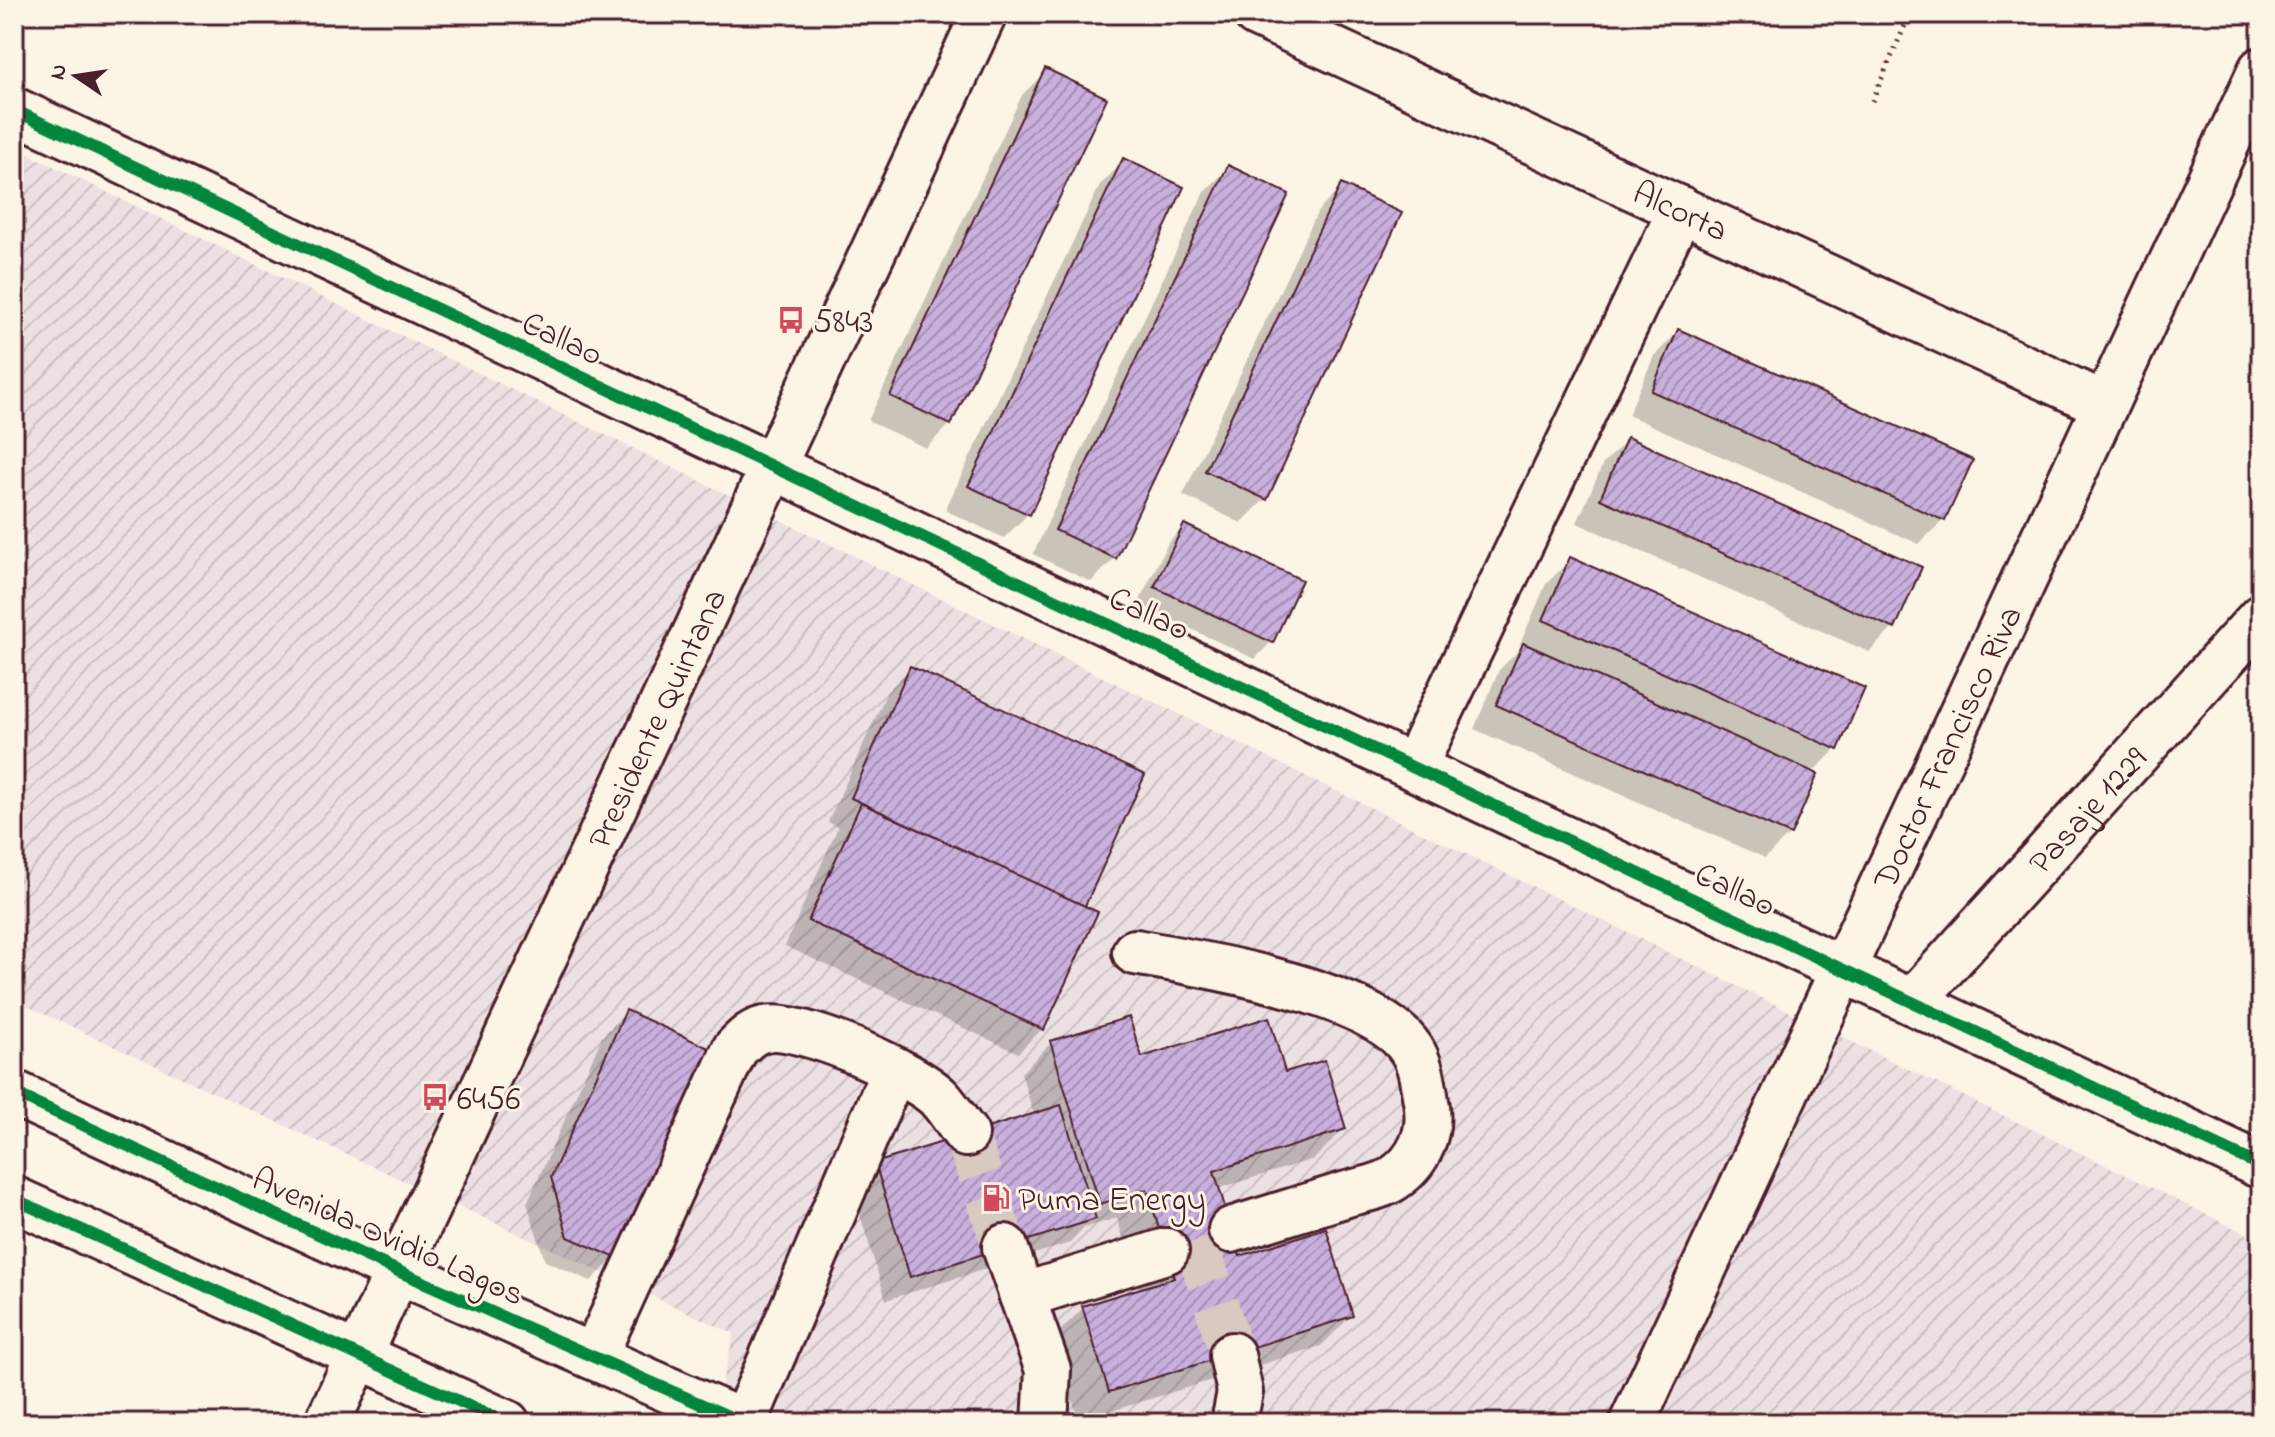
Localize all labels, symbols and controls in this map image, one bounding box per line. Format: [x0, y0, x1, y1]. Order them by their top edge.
north arrow [36, 36, 116, 116]
text: N [42, 61, 77, 83]
street label: Alcorta [1624, 170, 1735, 257]
place label: 5843 [813, 299, 873, 349]
street label: Callao [512, 300, 610, 381]
bus stop icon: 5843 [776, 305, 806, 335]
street label: Callao [1099, 575, 1197, 656]
street label: Presidente Quintana [577, 581, 742, 858]
street label: Doctor Francisco Riva [1862, 598, 2038, 899]
street label: Pasaje 1229 [2018, 737, 2161, 887]
street label: Callao [1685, 851, 1783, 932]
place label: 6456 [457, 1076, 520, 1126]
bus stop icon: 6456 [420, 1082, 450, 1112]
street label: Avenida Ovidio Lagos [243, 1156, 532, 1321]
place label: Puma Energy [1018, 1177, 1206, 1227]
fuel station icon: Puma Energy [981, 1183, 1011, 1213]

